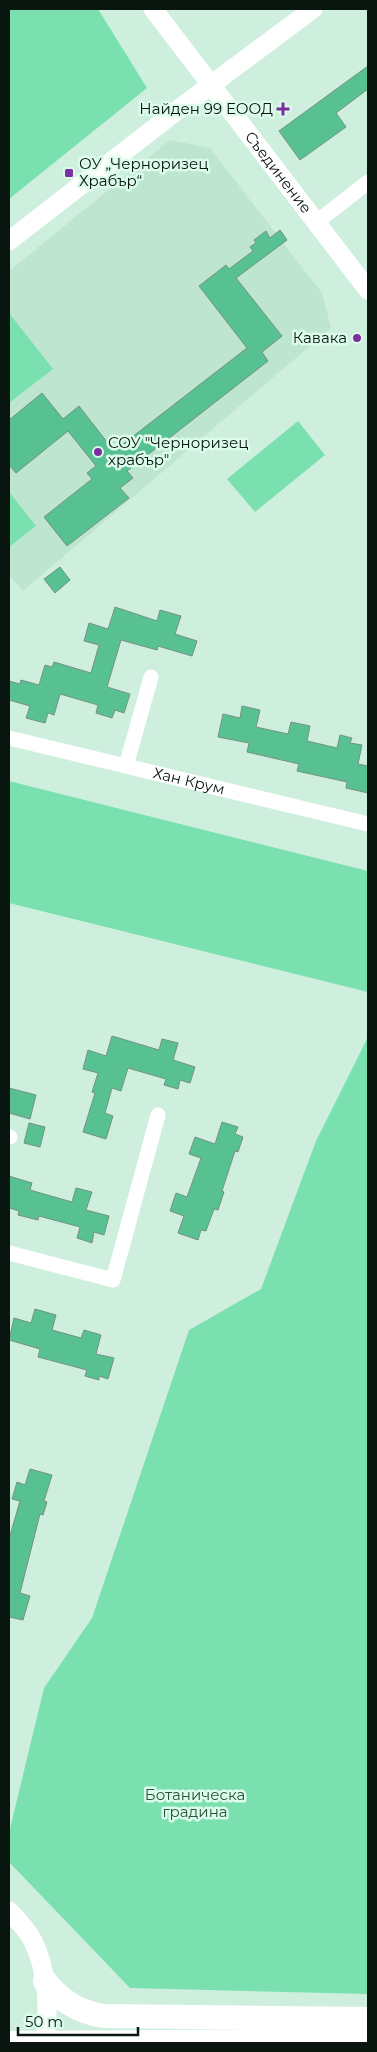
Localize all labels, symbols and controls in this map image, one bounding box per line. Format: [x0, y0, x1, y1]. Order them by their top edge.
place label: Найден 99 ЕООД [139, 99, 273, 118]
marker: Найден 99 ЕООД [277, 103, 289, 115]
street label: Съединение [241, 128, 316, 217]
place label: ОУ „Черноризец Храбър“ [79, 154, 209, 190]
marker: ОУ „Черноризец Храбър“ [63, 167, 75, 179]
place label: Кавака [293, 328, 347, 347]
marker: Кавака [351, 332, 363, 344]
place label: СОУ "Черноризец храбър" [108, 433, 248, 469]
marker: СОУ "Черноризец храбър" [92, 446, 104, 458]
street label: Хан Крум [151, 763, 227, 798]
park label: Ботаническа градина [145, 1785, 245, 1821]
scale bar [18, 2004, 138, 2036]
text: 50 m [25, 2012, 63, 2031]

